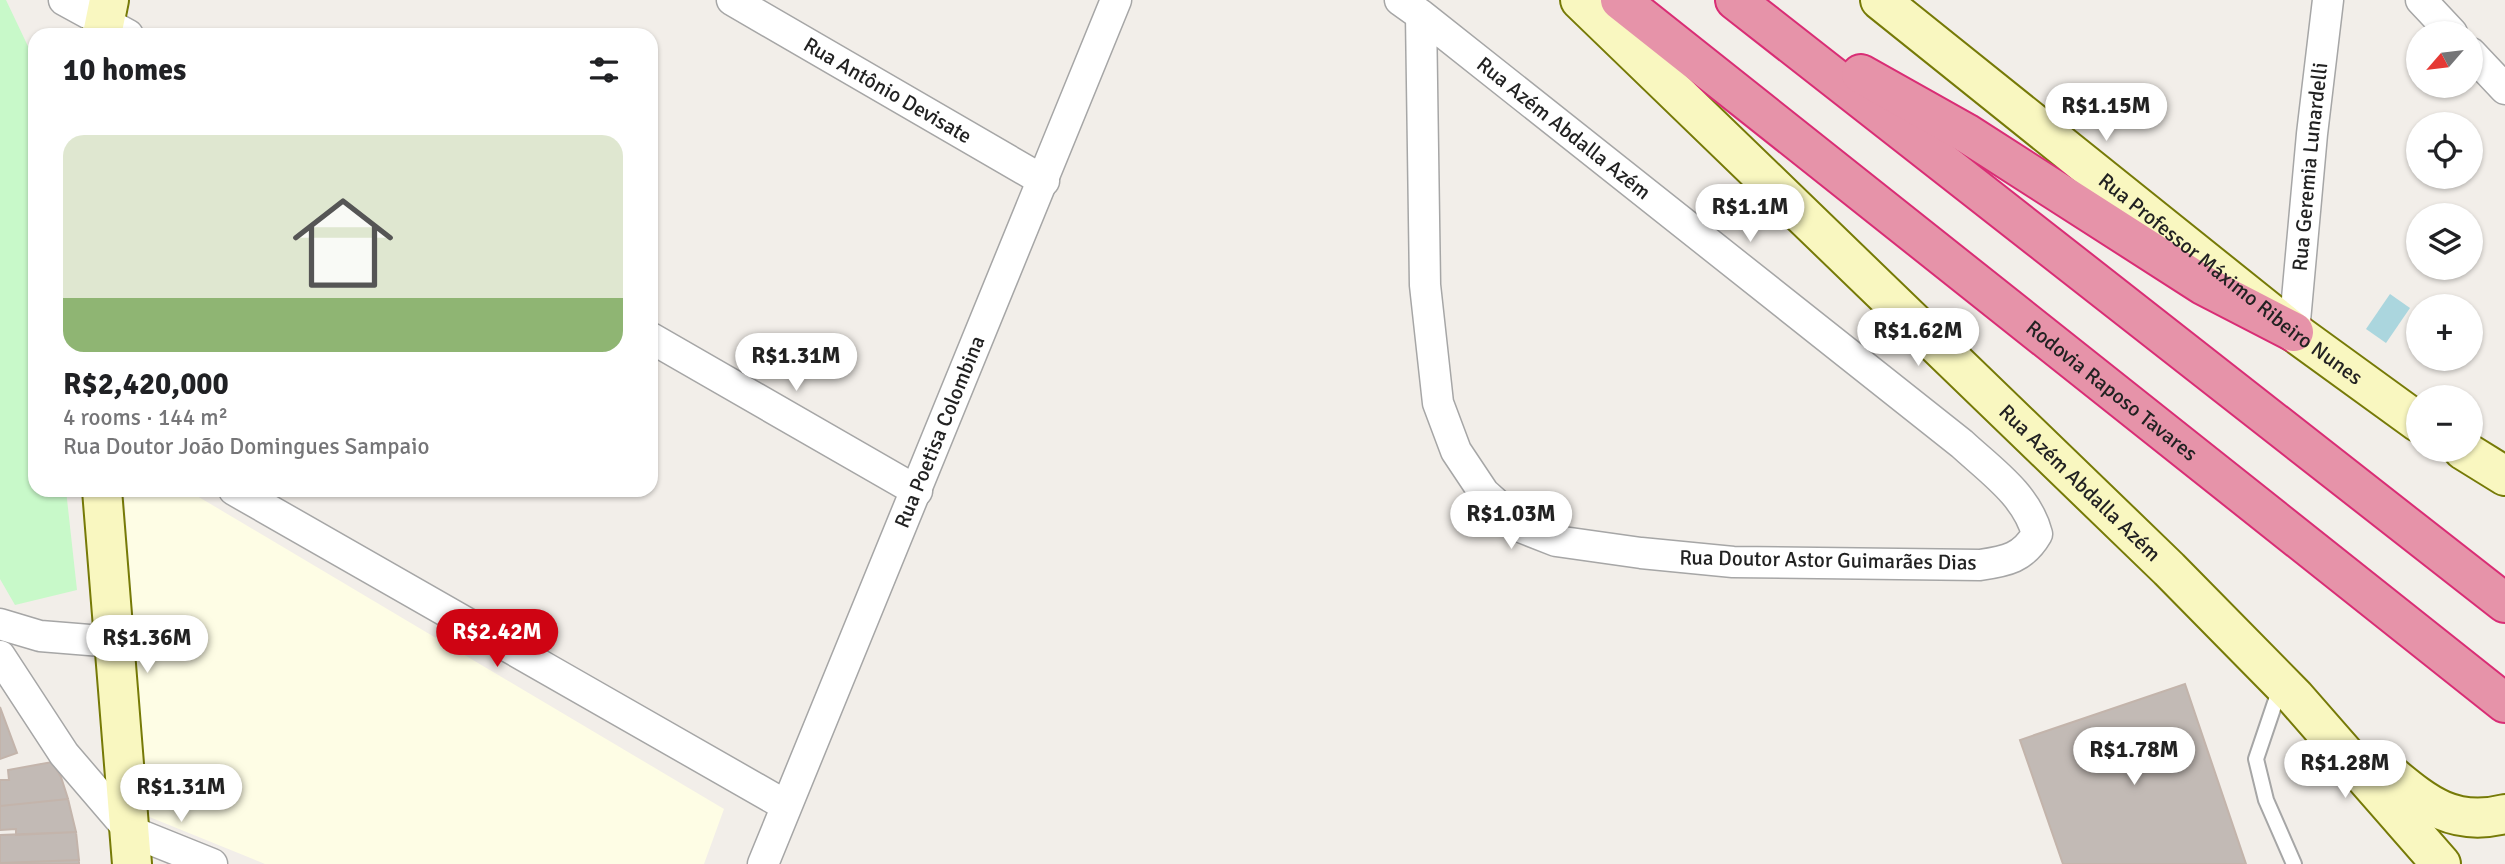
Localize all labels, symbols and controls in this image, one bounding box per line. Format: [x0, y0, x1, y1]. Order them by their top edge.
north arrow [2406, 21, 2483, 98]
map controls [2406, 21, 2483, 462]
street label: Rua Antônio Devisate [799, 31, 976, 149]
icon: filters [585, 51, 623, 89]
street label: Rua Azém Abdalla Azém [1471, 51, 1656, 205]
text: 10 homes [63, 52, 186, 89]
street label: Rua Geremia Lunardelli [2287, 61, 2333, 272]
pin: R$1.15M [2041, 83, 2171, 143]
text: R$1.15M [2061, 91, 2151, 120]
button: locate [2406, 112, 2483, 189]
street label: Rua Professor Máximo Ribeiro Nunes [2093, 167, 2368, 390]
icon: home [280, 180, 406, 306]
pin: R$1.1M [1693, 184, 1807, 244]
text: R$1.1M [1711, 192, 1789, 221]
button: layers [2406, 203, 2483, 280]
button: + [2406, 294, 2483, 371]
pin: R$1.62M [1853, 308, 1983, 368]
street label: Rodovia Raposo Tavares [2021, 315, 2203, 467]
text: R$1.62M [1873, 316, 1963, 345]
street label: Rua Poetisa Colombina [889, 332, 991, 532]
pin: R$1.31M [731, 334, 861, 393]
text: R$1.31M [751, 341, 841, 370]
text: R$2,420,000 [63, 366, 229, 403]
button: − [2406, 385, 2483, 462]
street label: Rua Azém Abdalla Azém [1993, 399, 2166, 567]
text: 4 rooms · 144 m² [63, 403, 228, 432]
text: Rua Doutor João Domingues Sampaio [63, 432, 429, 461]
pin: R$1.03M [1446, 491, 1576, 551]
text: R$1.03M [1466, 499, 1556, 528]
street label: Rua Doutor Astor Guimarães Dias [1679, 544, 1977, 576]
pin: R$2.42M [432, 610, 562, 669]
pin: R$1.36M [82, 616, 212, 675]
text: R$2.42M [452, 617, 542, 646]
text: R$1.36M [102, 623, 192, 652]
pin: R$1.78M [2069, 728, 2199, 787]
text: R$1.78M [2089, 735, 2179, 764]
pin: R$1.28M [2280, 740, 2410, 800]
text: R$1.28M [2300, 748, 2390, 777]
pin: R$1.31M [116, 764, 246, 824]
text: R$1.31M [136, 772, 226, 801]

